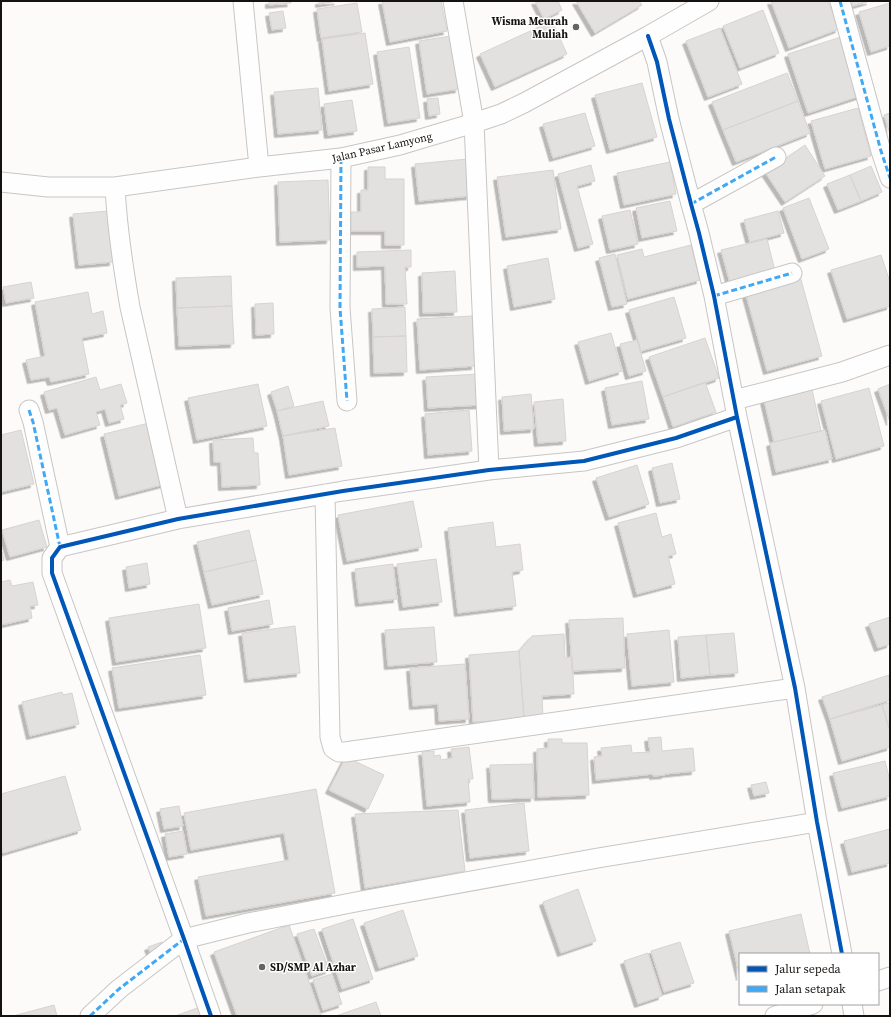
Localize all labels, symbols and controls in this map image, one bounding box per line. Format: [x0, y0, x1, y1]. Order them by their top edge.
place label: Wisma Meurah Muliah [492, 14, 568, 42]
marker: Wisma Meurah Muliah [571, 22, 581, 32]
street label: Jalan Pasar Lamyong [330, 129, 434, 167]
legend [739, 953, 879, 1005]
place label: SD/SMP Al Azhar [270, 960, 357, 975]
text: Jalur sepeda [774, 961, 842, 977]
marker: SD/SMP Al Azhar [257, 962, 267, 972]
text: Jalan setapak [774, 981, 846, 997]

